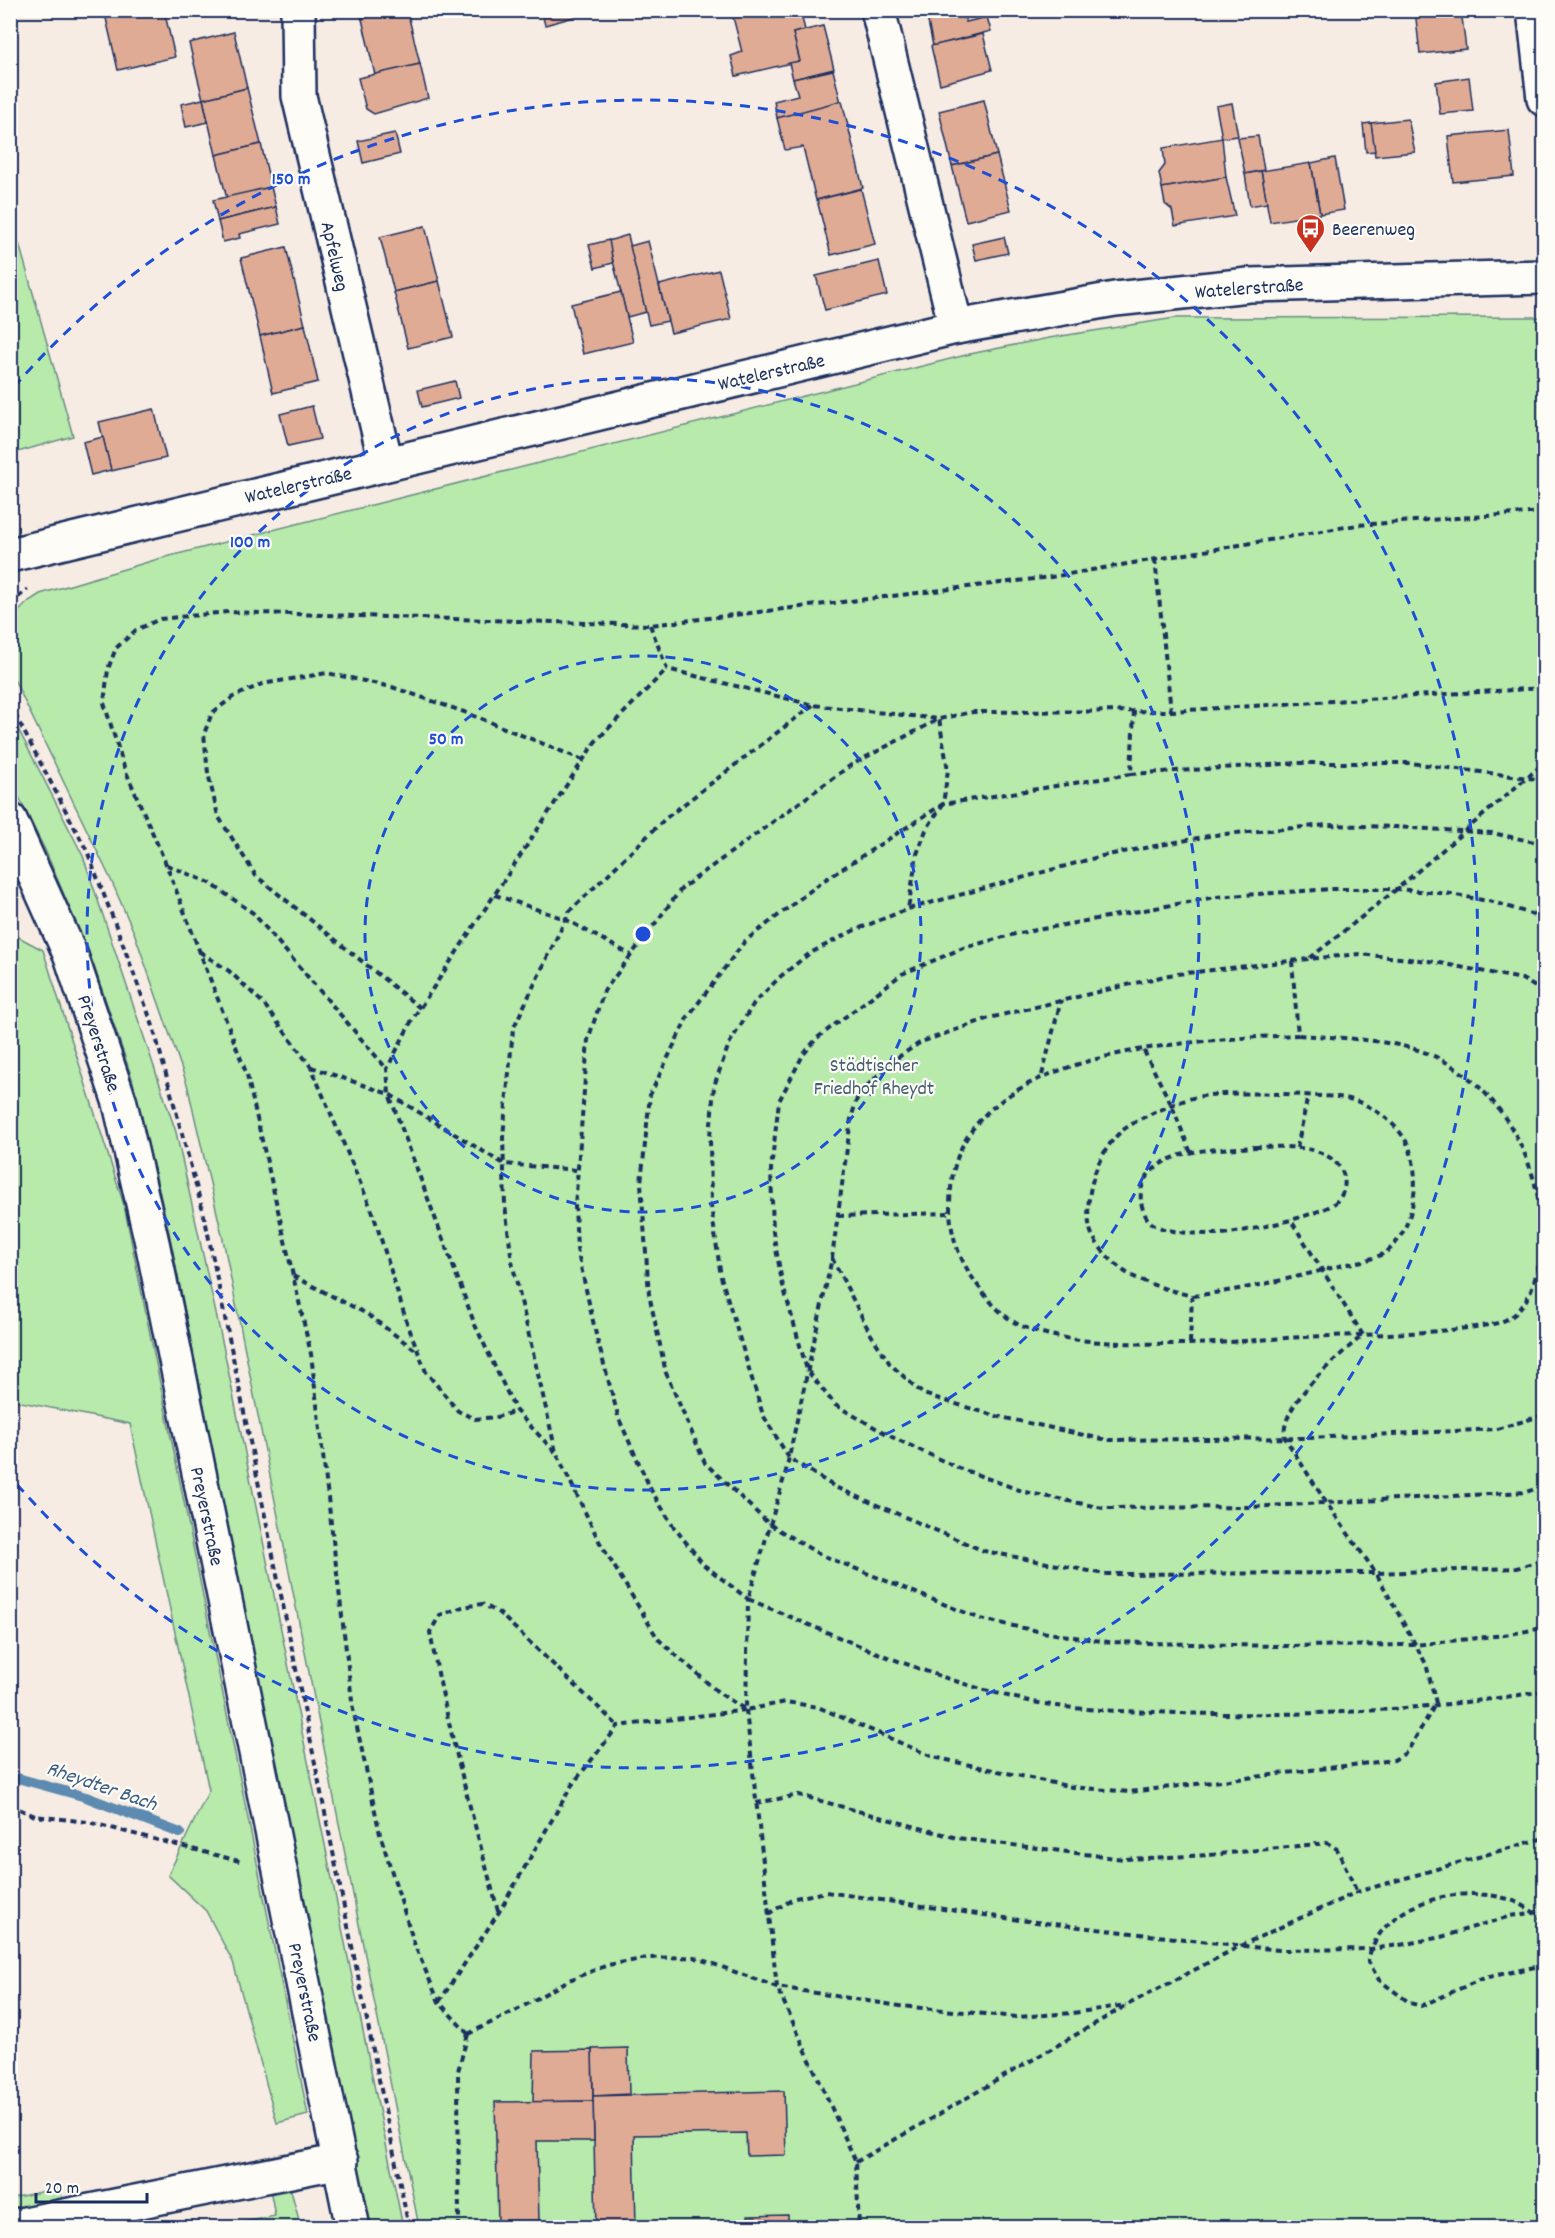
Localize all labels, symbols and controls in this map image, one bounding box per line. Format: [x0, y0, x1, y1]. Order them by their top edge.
text: 150 m [272, 168, 310, 193]
bus stop icon: Beerenweg [1295, 212, 1327, 254]
place label: Beerenweg [1332, 217, 1415, 245]
street label: Apfelweg [311, 219, 355, 295]
street label: Watelerstraße [1194, 272, 1305, 308]
street label: Watelerstraße [715, 348, 828, 400]
street label: Watelerstraße [242, 461, 355, 513]
text: 100 m [230, 531, 270, 556]
text: 50 m [429, 728, 463, 753]
centre of rings [633, 924, 653, 944]
street label: Preyerstraße [68, 992, 126, 1096]
park label: Städtischer Friedhof Rheydt [814, 1053, 934, 1104]
street label: Preyerstraße [181, 1465, 229, 1569]
water label: Rheydter Bach [42, 1755, 162, 1821]
street label: Preyerstraße [279, 1941, 327, 2045]
scale bar [36, 2166, 147, 2204]
text: 20 m [45, 2177, 79, 2202]

